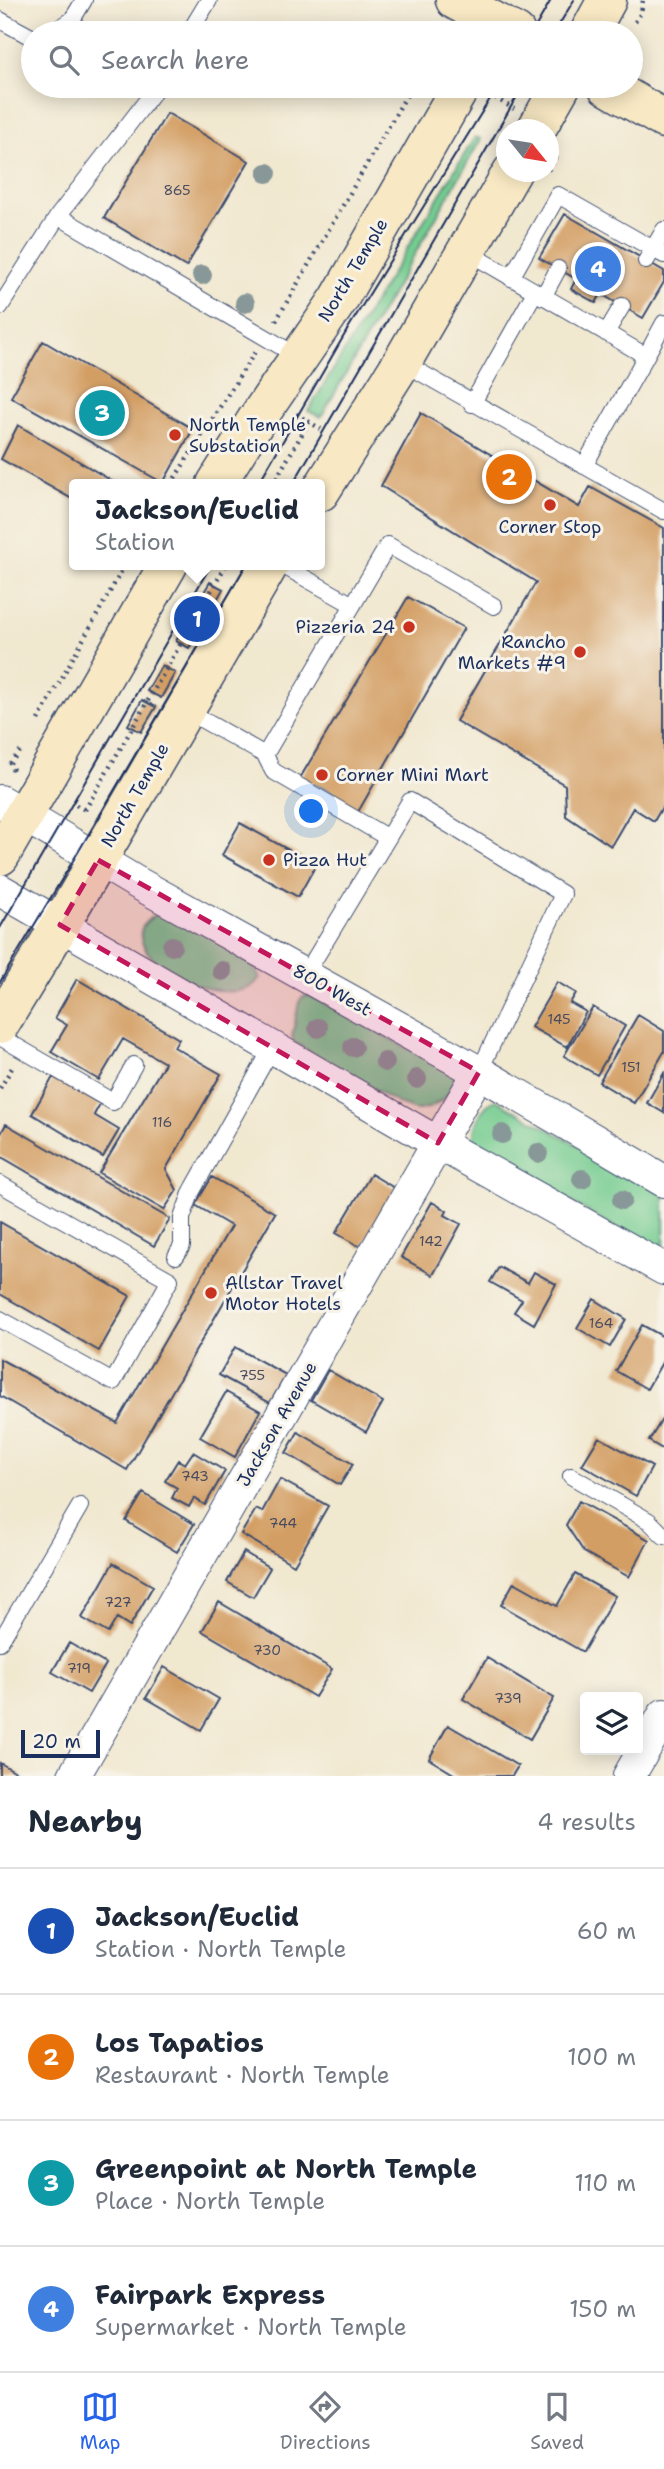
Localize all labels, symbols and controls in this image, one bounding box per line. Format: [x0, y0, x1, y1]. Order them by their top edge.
search box [21, 21, 643, 98]
icon: search [45, 41, 83, 79]
text: Search here [101, 42, 250, 77]
north arrow [496, 119, 559, 182]
house number: 865 [163, 181, 191, 199]
street label: North Temple [313, 214, 393, 326]
pin: 4 [575, 243, 621, 295]
pin: 3 [79, 387, 125, 439]
place label: North Temple Substation [189, 413, 306, 458]
marker: North Temple Substation [167, 427, 183, 443]
pin: 2 [486, 451, 532, 503]
popup [69, 479, 325, 570]
text: Jackson/Euclid [95, 492, 299, 527]
marker: Corner Stop [542, 497, 558, 513]
place label: Corner Stop [499, 515, 601, 539]
text: Station [95, 527, 175, 557]
pin: 1 [174, 593, 220, 645]
place label: Pizzeria 24 [296, 615, 395, 639]
marker: Pizzeria 24 [401, 619, 417, 635]
place label: Rancho Markets #9 [458, 630, 566, 675]
marker: Rancho Markets #9 [572, 644, 588, 660]
street label: North Temple [95, 738, 175, 852]
place label: Corner Mini Mart [336, 763, 489, 787]
marker: Corner Mini Mart [314, 767, 330, 783]
your location [294, 794, 328, 828]
place label: Pizza Hut [283, 848, 367, 872]
marker: Pizza Hut [261, 852, 277, 868]
street label: 800 West [288, 959, 376, 1022]
house number: 145 [547, 1010, 571, 1028]
house number: 151 [621, 1058, 641, 1076]
house number: 116 [152, 1113, 172, 1131]
house number: 142 [419, 1232, 443, 1250]
place label: Allstar Travel Motor Hotels [225, 1271, 343, 1316]
marker: Allstar Travel Motor Hotels [203, 1285, 219, 1301]
house number: 164 [589, 1314, 613, 1332]
street label: Jackson Avenue [231, 1357, 323, 1491]
house number: 755 [239, 1366, 265, 1384]
house number: 743 [181, 1467, 209, 1485]
house number: 744 [269, 1514, 297, 1532]
house number: 727 [104, 1593, 132, 1611]
house number: 730 [253, 1641, 281, 1659]
house number: 719 [67, 1659, 91, 1677]
house number: 739 [494, 1689, 522, 1707]
map controls [580, 1692, 643, 1755]
button: layers [580, 1692, 643, 1755]
scale bar [21, 1727, 100, 1759]
text: 20 m [32, 1729, 81, 1754]
text: Nearby [28, 1801, 143, 1842]
text: 4 results [537, 1807, 636, 1837]
text: Jackson/Euclid [95, 1899, 299, 1934]
text: 1 [46, 1916, 56, 1946]
text: 60 m [577, 1916, 636, 1946]
text: Station · North Temple [95, 1934, 347, 1964]
text: Los Tapatios [95, 2025, 264, 2060]
text: 2 [43, 2042, 59, 2072]
text: 100 m [567, 2042, 636, 2072]
text: Restaurant · North Temple [95, 2060, 390, 2090]
text: Greenpoint at North Temple [95, 2151, 477, 2186]
text: 3 [43, 2168, 59, 2198]
text: 110 m [574, 2168, 636, 2198]
text: Place · North Temple [95, 2186, 325, 2216]
text: Fairpark Express [95, 2277, 325, 2312]
text: 4 [43, 2294, 59, 2324]
text: 150 m [569, 2294, 636, 2324]
text: Supermarket · North Temple [95, 2312, 407, 2342]
tab: Map [80, 2388, 120, 2455]
tab: Directions [280, 2388, 371, 2455]
tab: Saved [530, 2388, 584, 2455]

